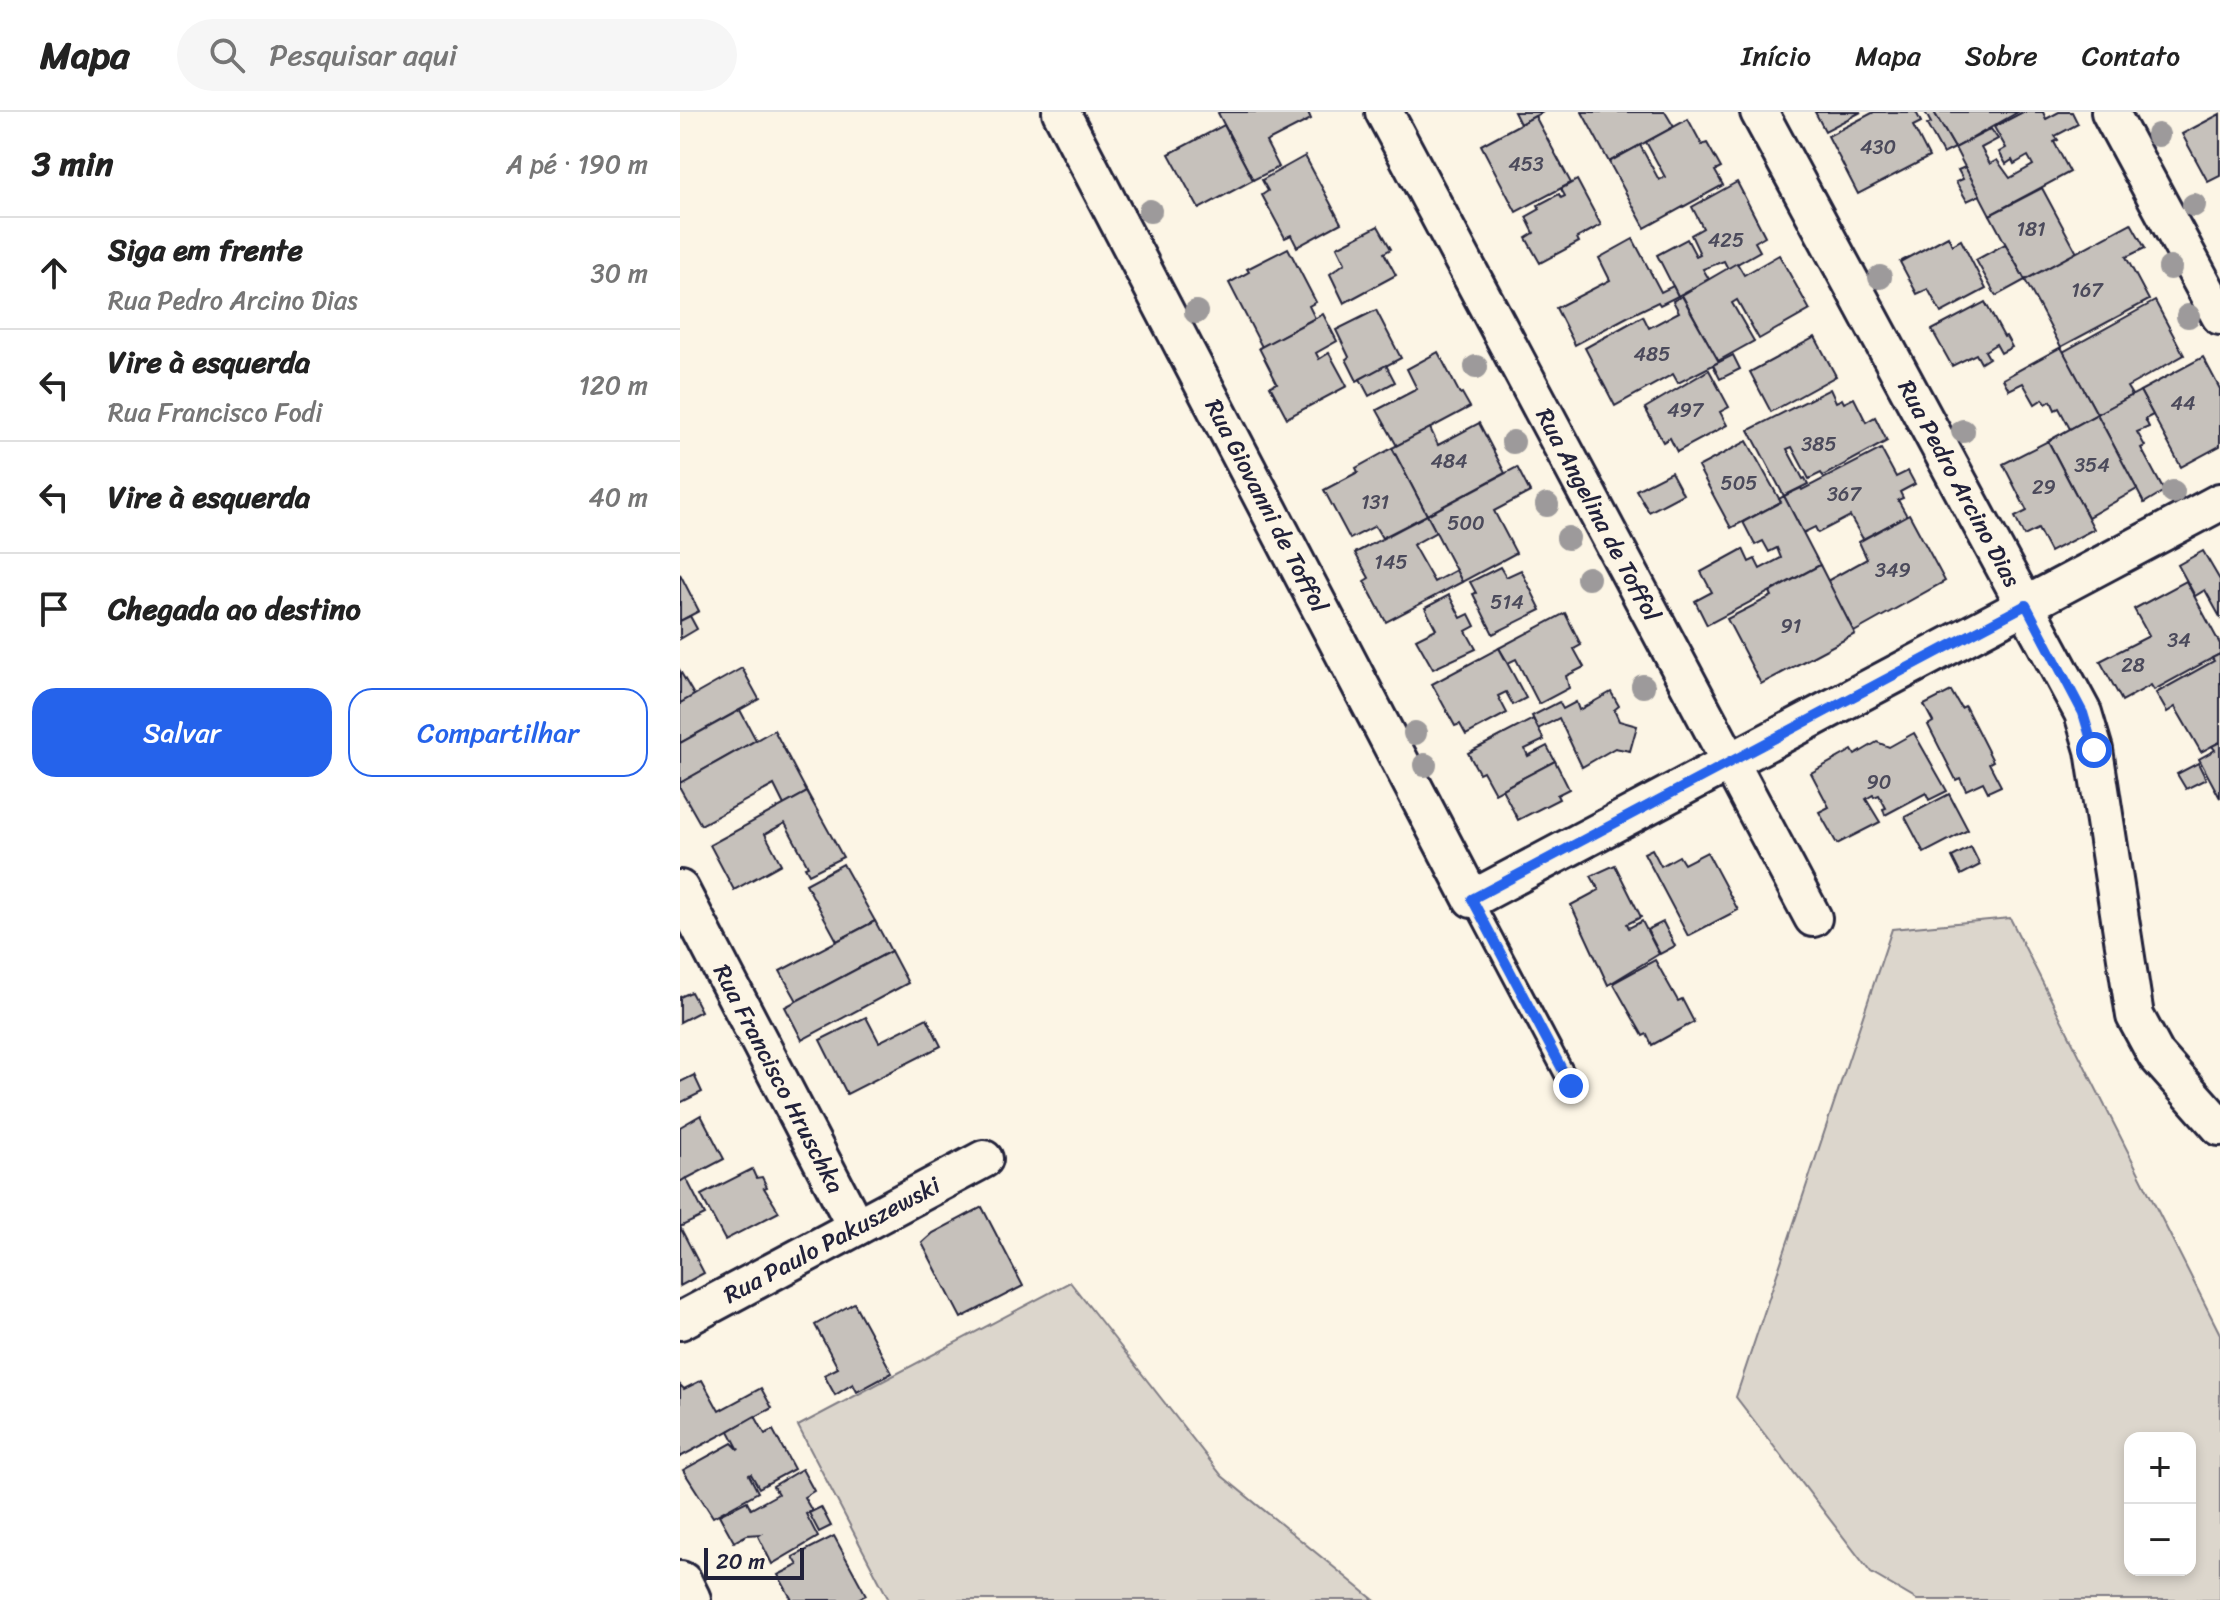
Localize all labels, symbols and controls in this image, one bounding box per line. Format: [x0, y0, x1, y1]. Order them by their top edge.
search box [177, 19, 737, 91]
text: Mapa [40, 22, 129, 89]
text: Pesquisar aqui [269, 28, 457, 82]
text: Início [1741, 31, 1811, 80]
text: Mapa [1855, 31, 1921, 80]
text: Sobre [1965, 31, 2038, 80]
text: Contato [2082, 31, 2180, 80]
icon: search [205, 33, 249, 77]
house number: 430 [1860, 130, 1896, 165]
text: 3 min [32, 134, 113, 194]
text: A pé · 190 m [506, 141, 648, 187]
house number: 453 [1508, 147, 1544, 182]
house number: 181 [2016, 212, 2046, 247]
text: Siga em frente [108, 223, 303, 277]
house number: 425 [1708, 223, 1744, 258]
text: 30 m [591, 250, 648, 296]
icon: ahead [32, 251, 76, 295]
house number: 167 [2071, 273, 2104, 308]
text: Rua Pedro Arcino Dias [108, 277, 358, 323]
text: Vire à esquerda [108, 335, 310, 389]
house number: 485 [1634, 337, 1670, 372]
text: 120 m [579, 362, 648, 408]
icon: left [32, 363, 76, 407]
street label: Rua Pedro Arcino Dias [1886, 372, 2033, 595]
house number: 44 [2171, 386, 2196, 421]
text: Rua Francisco Fodi [108, 389, 322, 435]
street label: Rua Giovanni de Toffol [1193, 391, 1340, 621]
house number: 497 [1667, 393, 1705, 428]
street label: Rua Angelina de Toffol [1524, 400, 1673, 630]
house number: 385 [1801, 427, 1837, 462]
house number: 484 [1430, 444, 1468, 479]
house number: 354 [2074, 448, 2110, 483]
house number: 505 [1720, 466, 1758, 501]
text: Vire à esquerda [108, 470, 310, 524]
house number: 29 [2032, 470, 2056, 505]
text: 40 m [589, 474, 648, 520]
icon: left [32, 475, 76, 519]
house number: 367 [1827, 477, 1862, 512]
house number: 131 [1361, 485, 1389, 520]
house number: 500 [1447, 506, 1485, 541]
house number: 145 [1374, 545, 1408, 580]
house number: 349 [1875, 553, 1911, 588]
text: Chegada ao destino [108, 582, 361, 636]
house number: 514 [1490, 585, 1524, 620]
icon: arrive [32, 587, 76, 631]
house number: 91 [1781, 609, 1801, 644]
house number: 34 [2167, 623, 2191, 658]
house number: 28 [2121, 648, 2145, 683]
button: Salvar [32, 688, 332, 777]
button: Compartilhar [348, 688, 648, 777]
route start [2076, 732, 2112, 768]
house number: 90 [1867, 765, 1891, 800]
street label: Rua Francisco Hruschka [702, 956, 856, 1201]
route end [1553, 1068, 1589, 1104]
street label: Rua Paulo Pakuszewski [716, 1165, 948, 1315]
map controls [2124, 1432, 2196, 1576]
button: + [2124, 1432, 2196, 1504]
button: − [2124, 1504, 2196, 1576]
text: 20 m [716, 1542, 765, 1581]
scale bar [704, 1544, 804, 1580]

